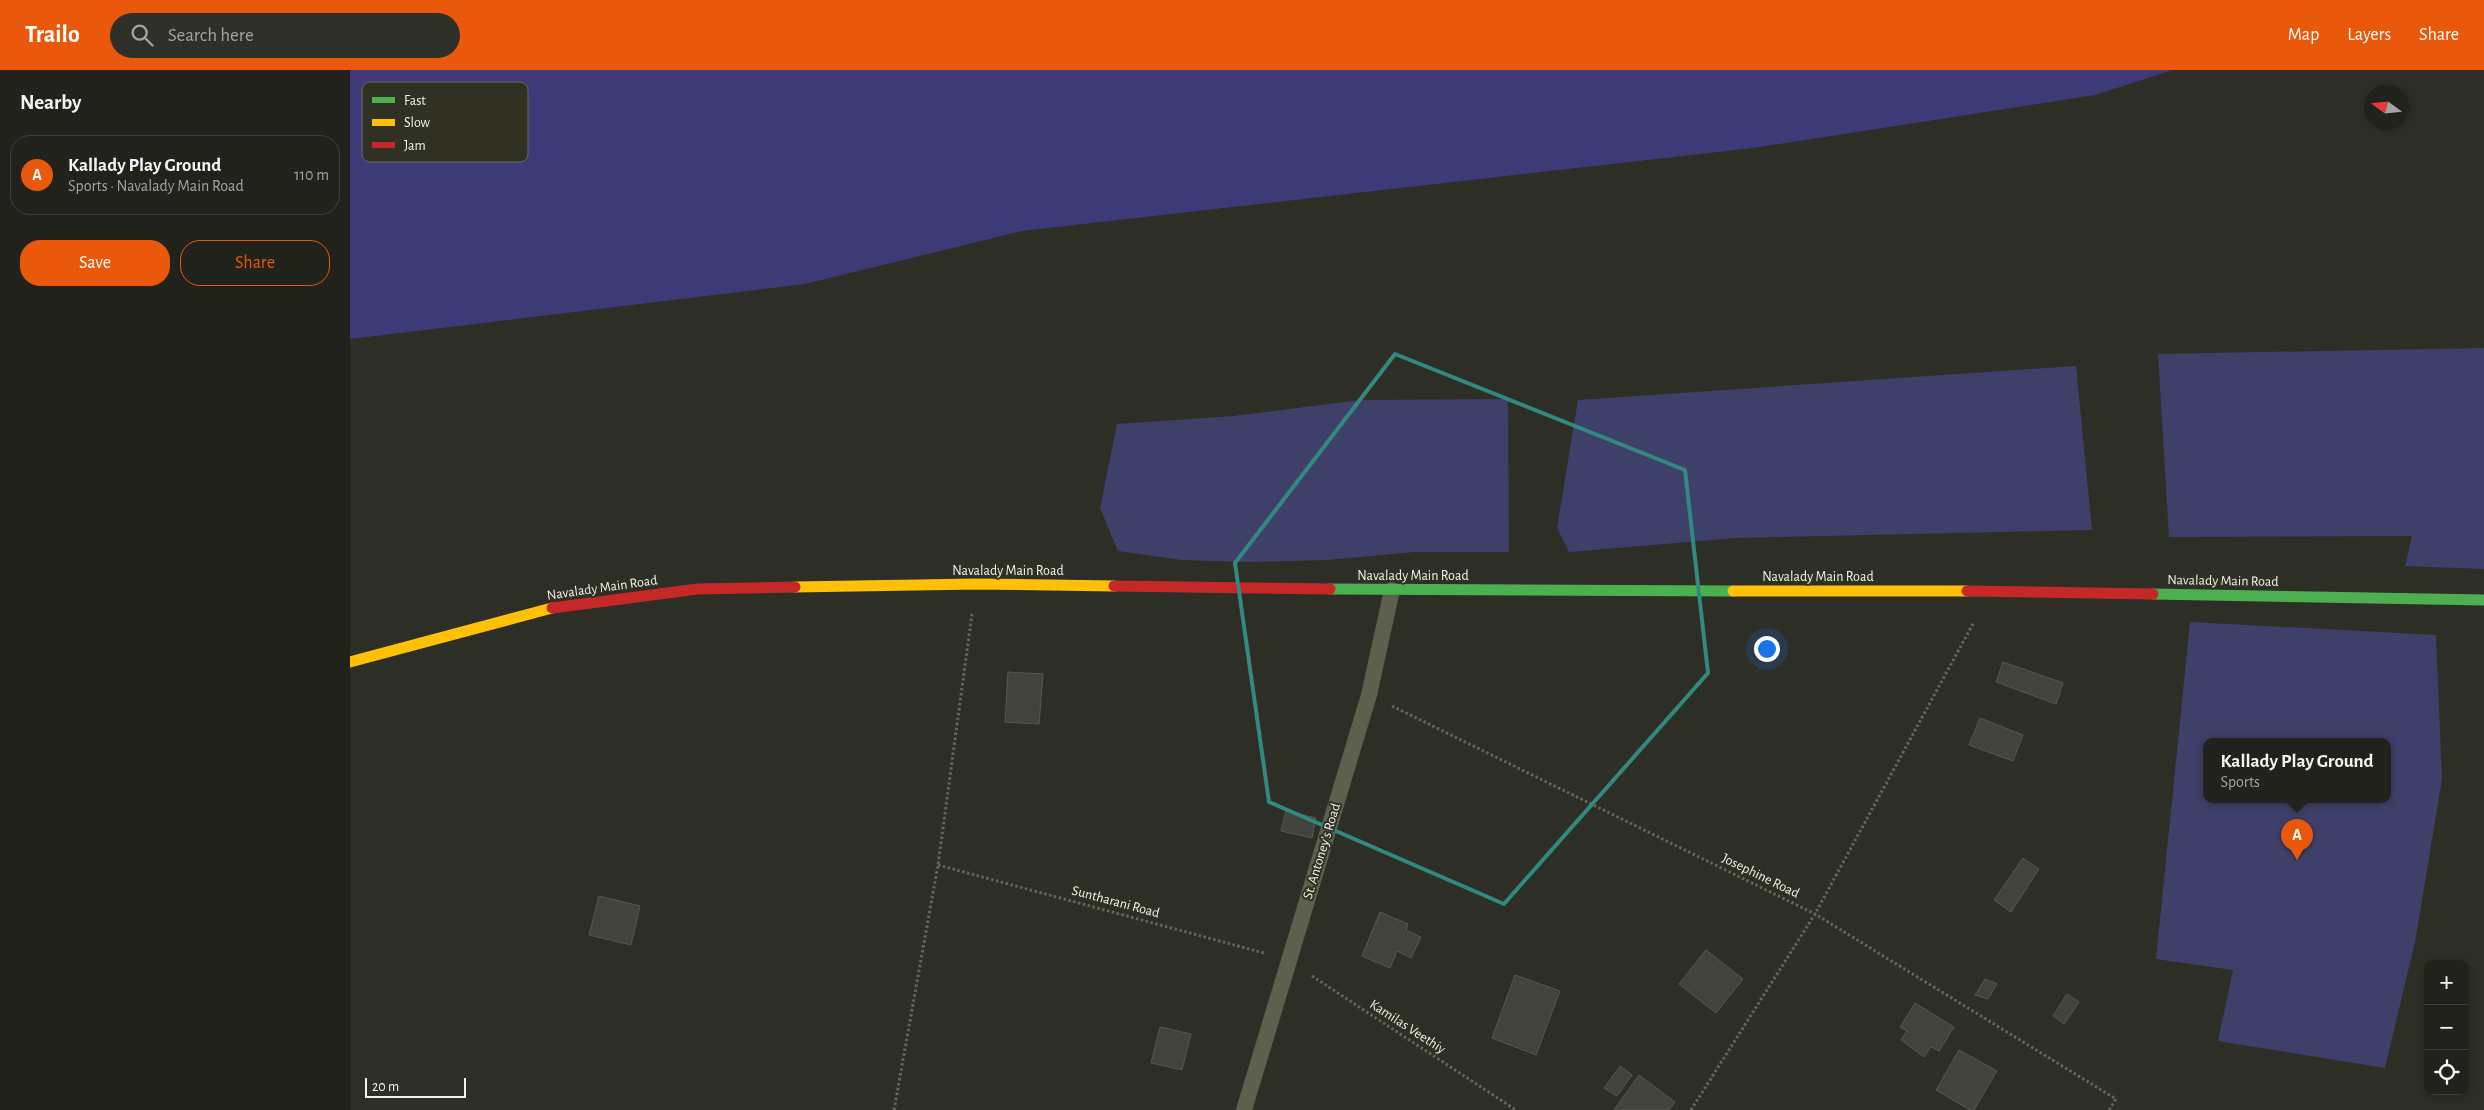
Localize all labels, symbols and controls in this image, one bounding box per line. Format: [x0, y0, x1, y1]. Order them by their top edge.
search box [110, 13, 460, 58]
icon: search [128, 21, 156, 49]
text: Trailo [25, 23, 80, 47]
text: Search here [168, 26, 254, 45]
text: Map [2288, 26, 2319, 44]
text: Layers [2347, 26, 2391, 44]
text: Share [2419, 26, 2459, 44]
legend [362, 82, 528, 162]
north arrow [2364, 85, 2409, 130]
text: Nearby [20, 92, 81, 113]
text: Fast [404, 94, 426, 108]
text: Slow [404, 116, 431, 130]
text: Jam [404, 139, 426, 153]
text: Kallady Play Ground [68, 156, 221, 175]
text: A [32, 167, 42, 183]
text: 110 m [294, 167, 329, 183]
text: Sports · Navalady Main Road [68, 178, 244, 194]
button: Save [20, 240, 170, 286]
button: Share [180, 240, 330, 286]
street label: Navalady Main Road [952, 564, 1064, 578]
street label: Navalady Main Road [1357, 569, 1469, 583]
street label: Navalady Main Road [1762, 570, 1874, 584]
street label: Navalady Main Road [546, 573, 658, 603]
street label: Navalady Main Road [2167, 573, 2279, 589]
your location [1754, 636, 1780, 662]
popup [2203, 738, 2391, 803]
text: Kallady Play Ground [2220, 752, 2374, 771]
text: Sports [2220, 774, 2260, 790]
street label: St. Antoney's Road [1301, 802, 1343, 901]
pin: A [2281, 819, 2313, 860]
street label: Josephine Road [1720, 851, 1801, 901]
street label: Suntharani Road [1070, 884, 1161, 920]
map controls [2424, 960, 2469, 1095]
button: + [2424, 960, 2469, 1005]
street label: Kamilas Veethiy [1367, 997, 1448, 1056]
button: − [2424, 1005, 2469, 1050]
button: locate [2424, 1050, 2469, 1095]
scale bar [365, 1075, 466, 1098]
text: 20 m [372, 1080, 399, 1094]

